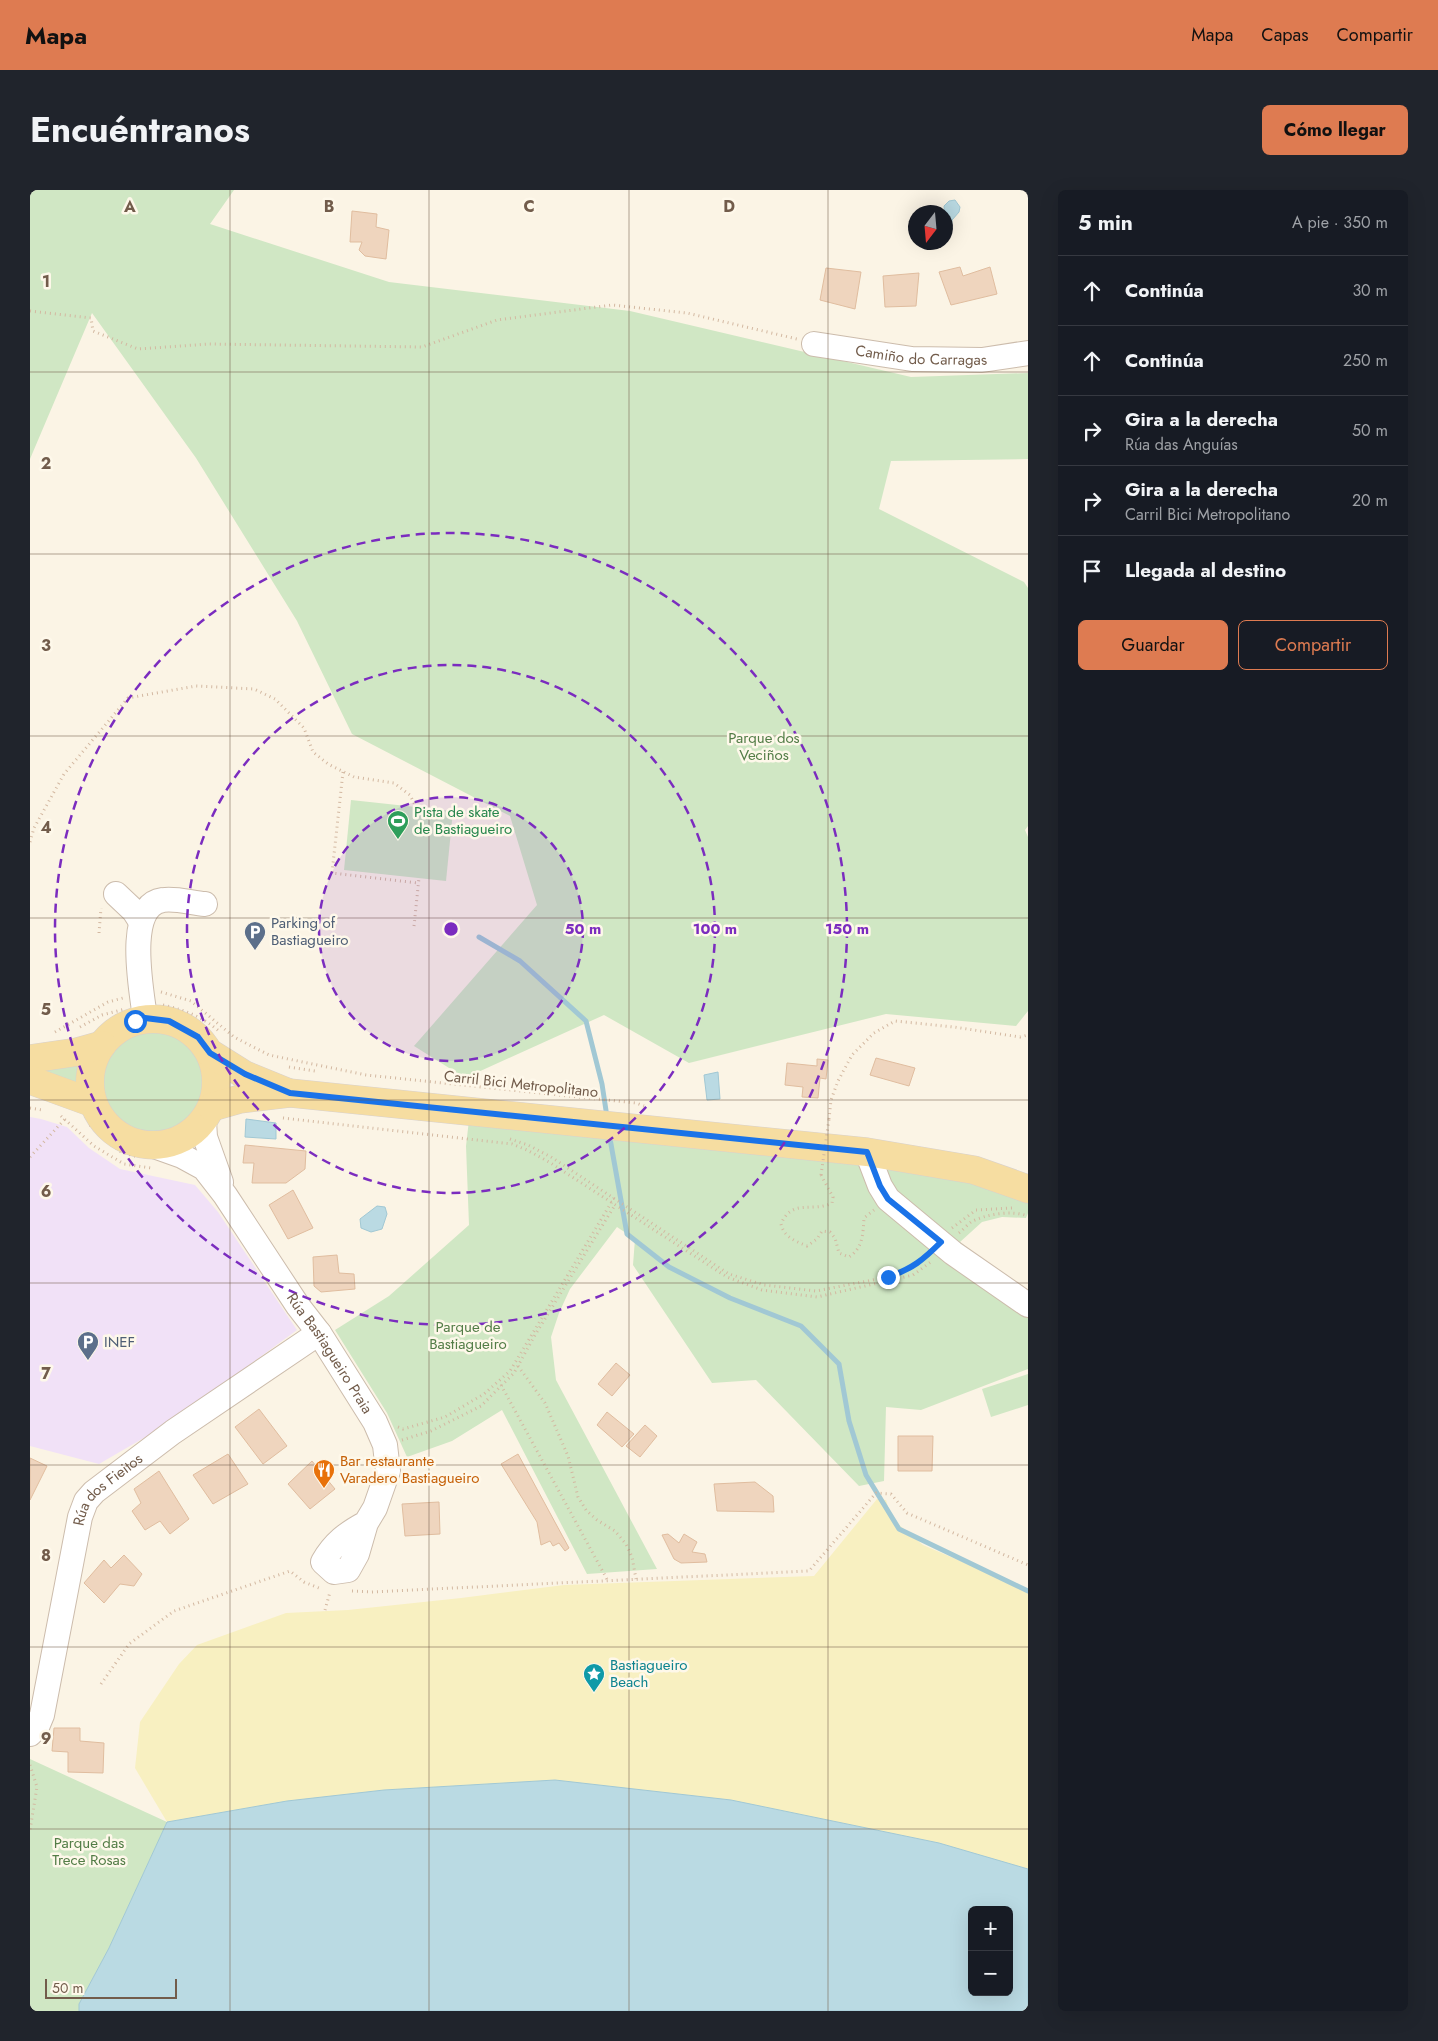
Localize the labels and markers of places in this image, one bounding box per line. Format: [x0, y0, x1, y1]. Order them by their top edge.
place label: Pista de skate de Bastiagueiro [414, 801, 512, 840]
sports icon: Pista de skate de Bastiagueiro [386, 809, 410, 840]
place label: Parking of Bastiagueiro [271, 912, 349, 951]
parking icon: Parking of Bastiagueiro [243, 920, 267, 951]
centre of rings [442, 920, 460, 938]
parking icon: INEF [76, 1330, 100, 1361]
place label: INEF [104, 1331, 135, 1353]
place label: Bar restaurante Varadero Bastiagueiro [340, 1450, 479, 1489]
restaurant icon: Bar restaurante Varadero Bastiagueiro [312, 1458, 336, 1489]
place label: Bastiagueiro Beach [610, 1654, 688, 1693]
place icon: Bastiagueiro Beach [582, 1662, 606, 1693]

